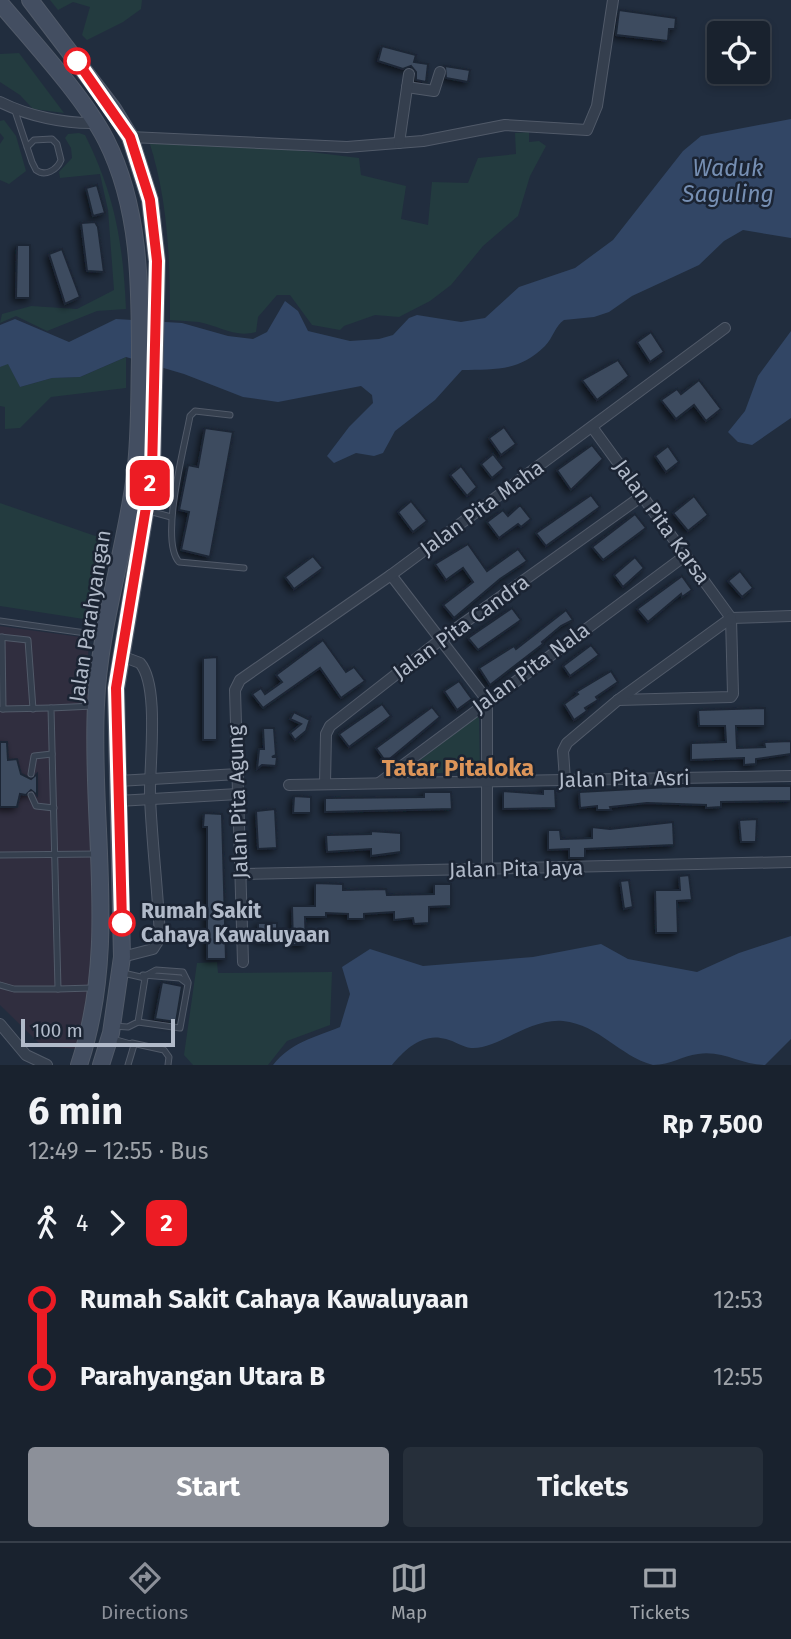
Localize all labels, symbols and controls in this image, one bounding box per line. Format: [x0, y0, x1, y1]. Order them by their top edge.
map controls [707, 21, 770, 84]
button: locate [707, 21, 770, 84]
unlabelled marker [64, 48, 90, 74]
water label: Waduk Saguling [681, 154, 774, 208]
street label: Jalan Pita Maha [415, 454, 549, 562]
street label: Jalan Pita Karsa [608, 455, 716, 589]
line badge: 2 [127, 460, 173, 506]
text: 2 [144, 469, 156, 497]
street label: Jalan Parahyangan [64, 528, 116, 704]
street label: Jalan Pita Candra [388, 569, 534, 685]
street label: Jalan Pita Nala [467, 617, 595, 719]
street label: Jalan Pita Agung [222, 725, 254, 879]
district label: Tatar Pitaloka [382, 754, 534, 782]
street label: Jalan Pita Asri [558, 765, 690, 793]
street label: Jalan Pita Jaya [449, 855, 583, 883]
place label: Rumah Sakit Cahaya Kawaluyaan [141, 898, 330, 948]
marker: Rumah Sakit Cahaya Kawaluyaan [109, 910, 135, 936]
scale bar [21, 1016, 175, 1048]
text: 100 m [32, 1019, 83, 1042]
text: 6 min [28, 1088, 123, 1134]
text: Rp 7,500 [662, 1109, 763, 1140]
text: 12:49 – 12:55 · Bus [28, 1137, 208, 1165]
icon: walk [28, 1204, 66, 1242]
icon: forward [98, 1204, 136, 1242]
text: 4 [76, 1209, 88, 1237]
text: 2 [160, 1209, 173, 1237]
text: Rumah Sakit Cahaya Kawaluyaan [80, 1284, 469, 1315]
text: 12:53 [713, 1286, 763, 1314]
text: Parahyangan Utara B [80, 1361, 325, 1392]
text: 12:55 [713, 1363, 763, 1391]
button: Start [28, 1447, 389, 1527]
button: Tickets [403, 1447, 763, 1527]
tab: Directions [101, 1559, 188, 1624]
tab: Map [390, 1559, 428, 1624]
tab: Tickets [630, 1559, 690, 1624]

